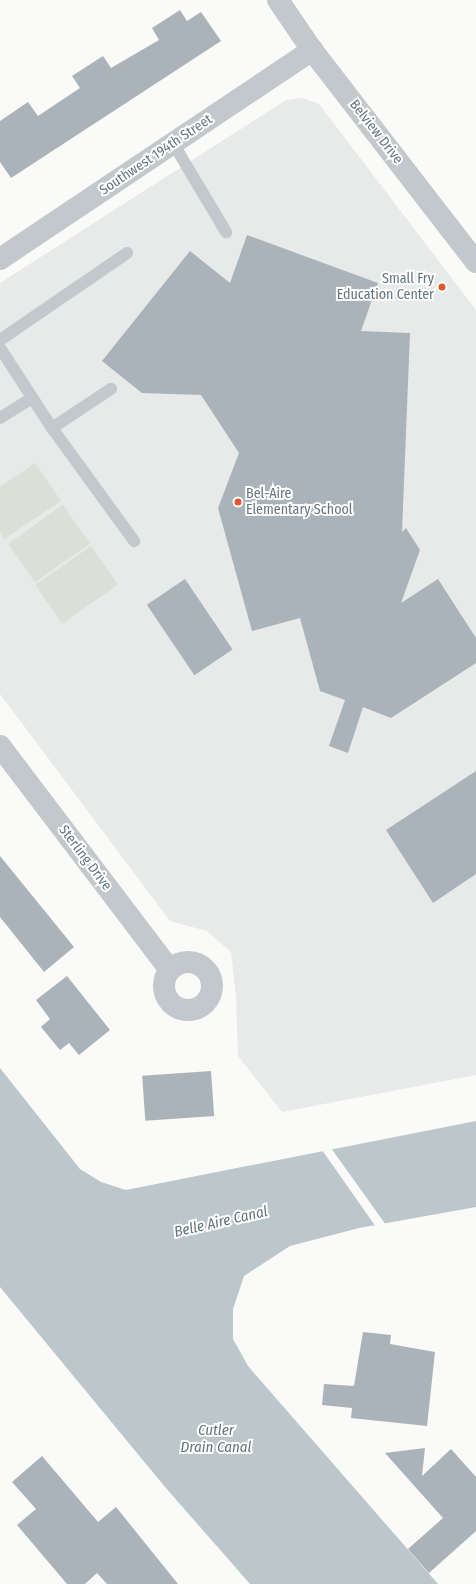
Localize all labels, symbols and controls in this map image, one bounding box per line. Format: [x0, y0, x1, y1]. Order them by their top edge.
street label: Belview Drive [346, 97, 406, 167]
street label: Southwest 194th Street [97, 111, 215, 199]
place label: Small Fry Education Center [337, 271, 434, 304]
marker: Small Fry Education Center [437, 282, 447, 292]
place label: Bel-Aire Elementary School [246, 486, 353, 518]
marker: Bel-Aire Elementary School [233, 497, 243, 507]
street label: Sterling Drive [55, 822, 115, 894]
water label: Belle Aire Canal [173, 1203, 269, 1241]
water label: Cutler Drain Canal [180, 1421, 252, 1456]

